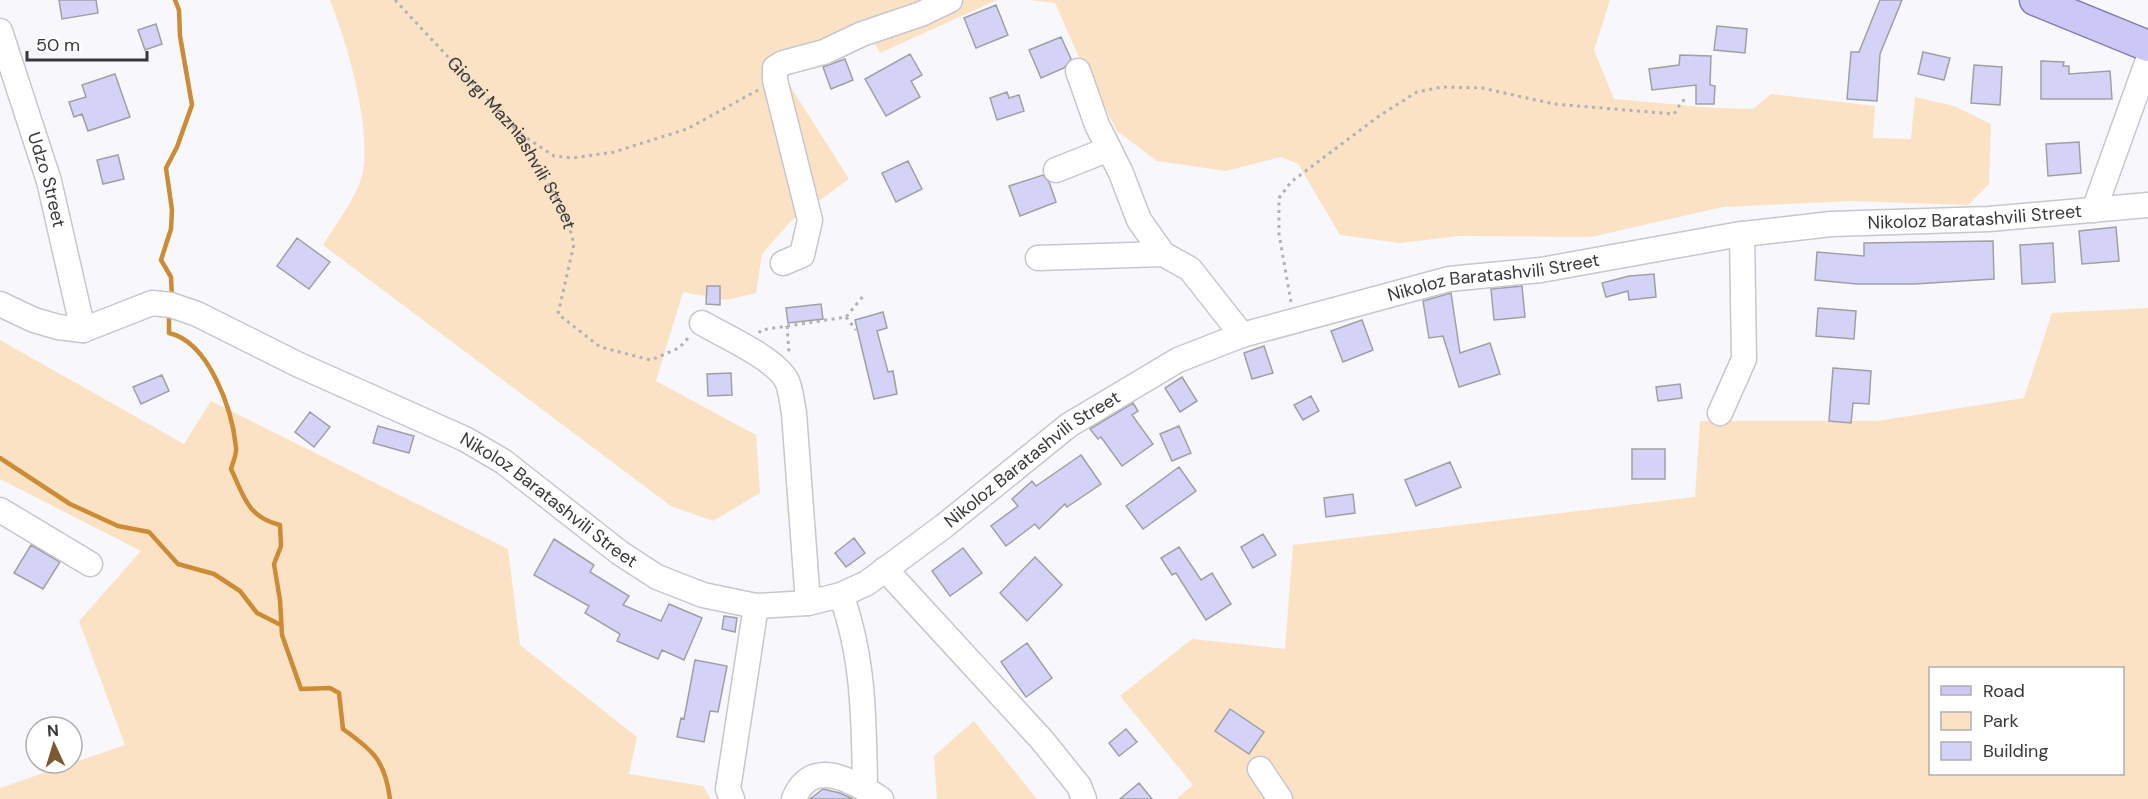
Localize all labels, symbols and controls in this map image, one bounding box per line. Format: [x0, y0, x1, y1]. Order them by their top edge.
scale bar [27, 24, 147, 62]
text: 50 m [36, 33, 80, 57]
street label: Giorgi Mazniashvili Street [442, 51, 581, 232]
street label: Udzo Street [22, 129, 71, 230]
street label: Nikoloz Baratashvili Street [1867, 199, 2083, 235]
street label: Nikoloz Baratashvili Street [1385, 248, 1601, 307]
street label: Nikoloz Baratashvili Street [939, 385, 1125, 533]
street label: Nikoloz Baratashvili Street [456, 427, 642, 573]
legend [1929, 667, 2124, 775]
text: Road [1983, 679, 2025, 703]
text: Park [1983, 709, 2019, 733]
north arrow [24, 715, 84, 775]
text: N [46, 720, 60, 741]
text: Building [1983, 739, 2048, 763]

